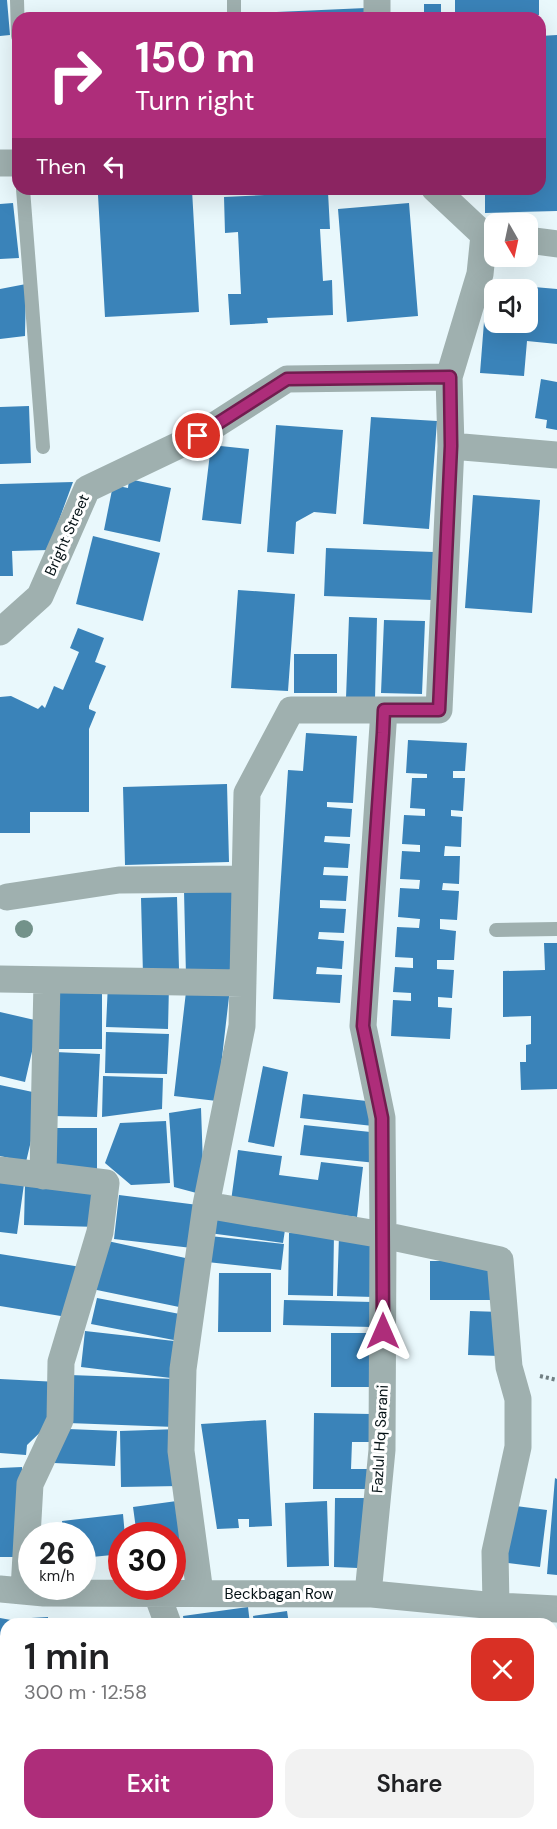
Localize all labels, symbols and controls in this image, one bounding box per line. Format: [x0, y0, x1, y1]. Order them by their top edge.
text: 150 m [135, 30, 255, 85]
icon: right [36, 36, 114, 114]
text: Turn right [135, 83, 255, 118]
icon: left [98, 150, 131, 183]
text: Then [36, 152, 86, 181]
north arrow [484, 213, 538, 267]
map controls [484, 213, 538, 333]
button: sound [484, 279, 538, 333]
pin [172, 410, 223, 461]
icon: arrive [181, 419, 214, 452]
street label: Bright Street [40, 491, 94, 579]
position arrow [351, 1299, 415, 1363]
street label: Fazlul Hq Sarani [367, 1384, 393, 1494]
speed limit sign: 30 [108, 1522, 186, 1600]
text: 26 [39, 1534, 75, 1573]
text: km/h [39, 1566, 75, 1586]
street label: Beckbagan Row [225, 1584, 334, 1604]
text: 1 min [24, 1633, 110, 1680]
button: close [471, 1638, 534, 1701]
text: 300 m · 12:58 [24, 1679, 147, 1705]
button: Exit [24, 1749, 273, 1818]
button: Share [285, 1749, 534, 1818]

